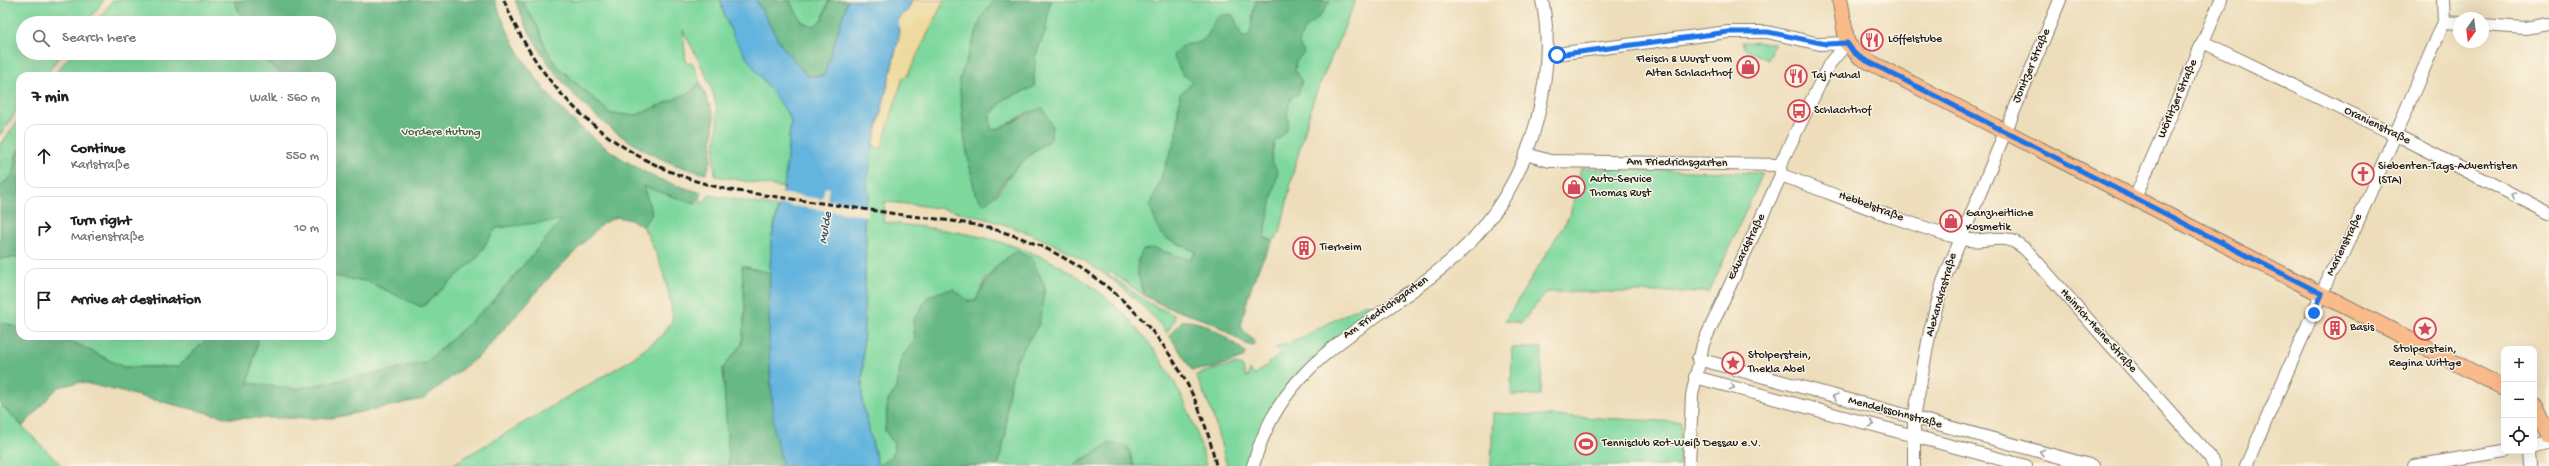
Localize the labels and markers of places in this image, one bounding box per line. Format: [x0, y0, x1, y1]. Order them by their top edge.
restaurant icon: Löffelstube [1859, 27, 1885, 53]
place label: Löffelstube [1888, 33, 1943, 47]
place label: Fleisch & Wurst vom Alten Schlachthof [1635, 53, 1733, 81]
shop icon: Fleisch & Wurst vom Alten Schlachthof [1735, 54, 1761, 80]
restaurant icon: Taj Mahal [1783, 63, 1809, 89]
place label: Taj Mahal [1811, 69, 1861, 83]
bus stop icon: Schlachthof [1786, 98, 1812, 124]
place label: Schlachthof [1814, 104, 1872, 118]
place label: Siebenten-Tags-Adventisten (STA) [2378, 160, 2518, 188]
church icon: Siebenten-Tags-Adventisten (STA) [2350, 161, 2376, 187]
place label: Auto-Service Thomas Rust [1589, 173, 1653, 201]
shop icon: Auto-Service Thomas Rust [1561, 174, 1587, 200]
place label: Ganzheitliche Kosmetik [1966, 207, 2034, 235]
shop icon: Ganzheitliche Kosmetik [1938, 208, 1964, 234]
building icon: Tierheim [1291, 235, 1317, 261]
place label: Tierheim [1319, 241, 1362, 255]
building icon: Basis [2322, 315, 2348, 341]
place icon: Stolperstein, Regina Wittge [2412, 316, 2438, 342]
place label: Basis [2349, 321, 2375, 335]
place label: Stolperstein, Regina Wittge [2389, 343, 2462, 371]
place label: Stolperstein, Thekla Abel [1747, 349, 1811, 377]
place icon: Stolperstein, Thekla Abel [1720, 350, 1746, 376]
sports icon: Tennisclub Rot-Weiß Dessau e.V. [1573, 431, 1599, 457]
place label: Tennisclub Rot-Weiß Dessau e.V. [1601, 437, 1761, 451]

